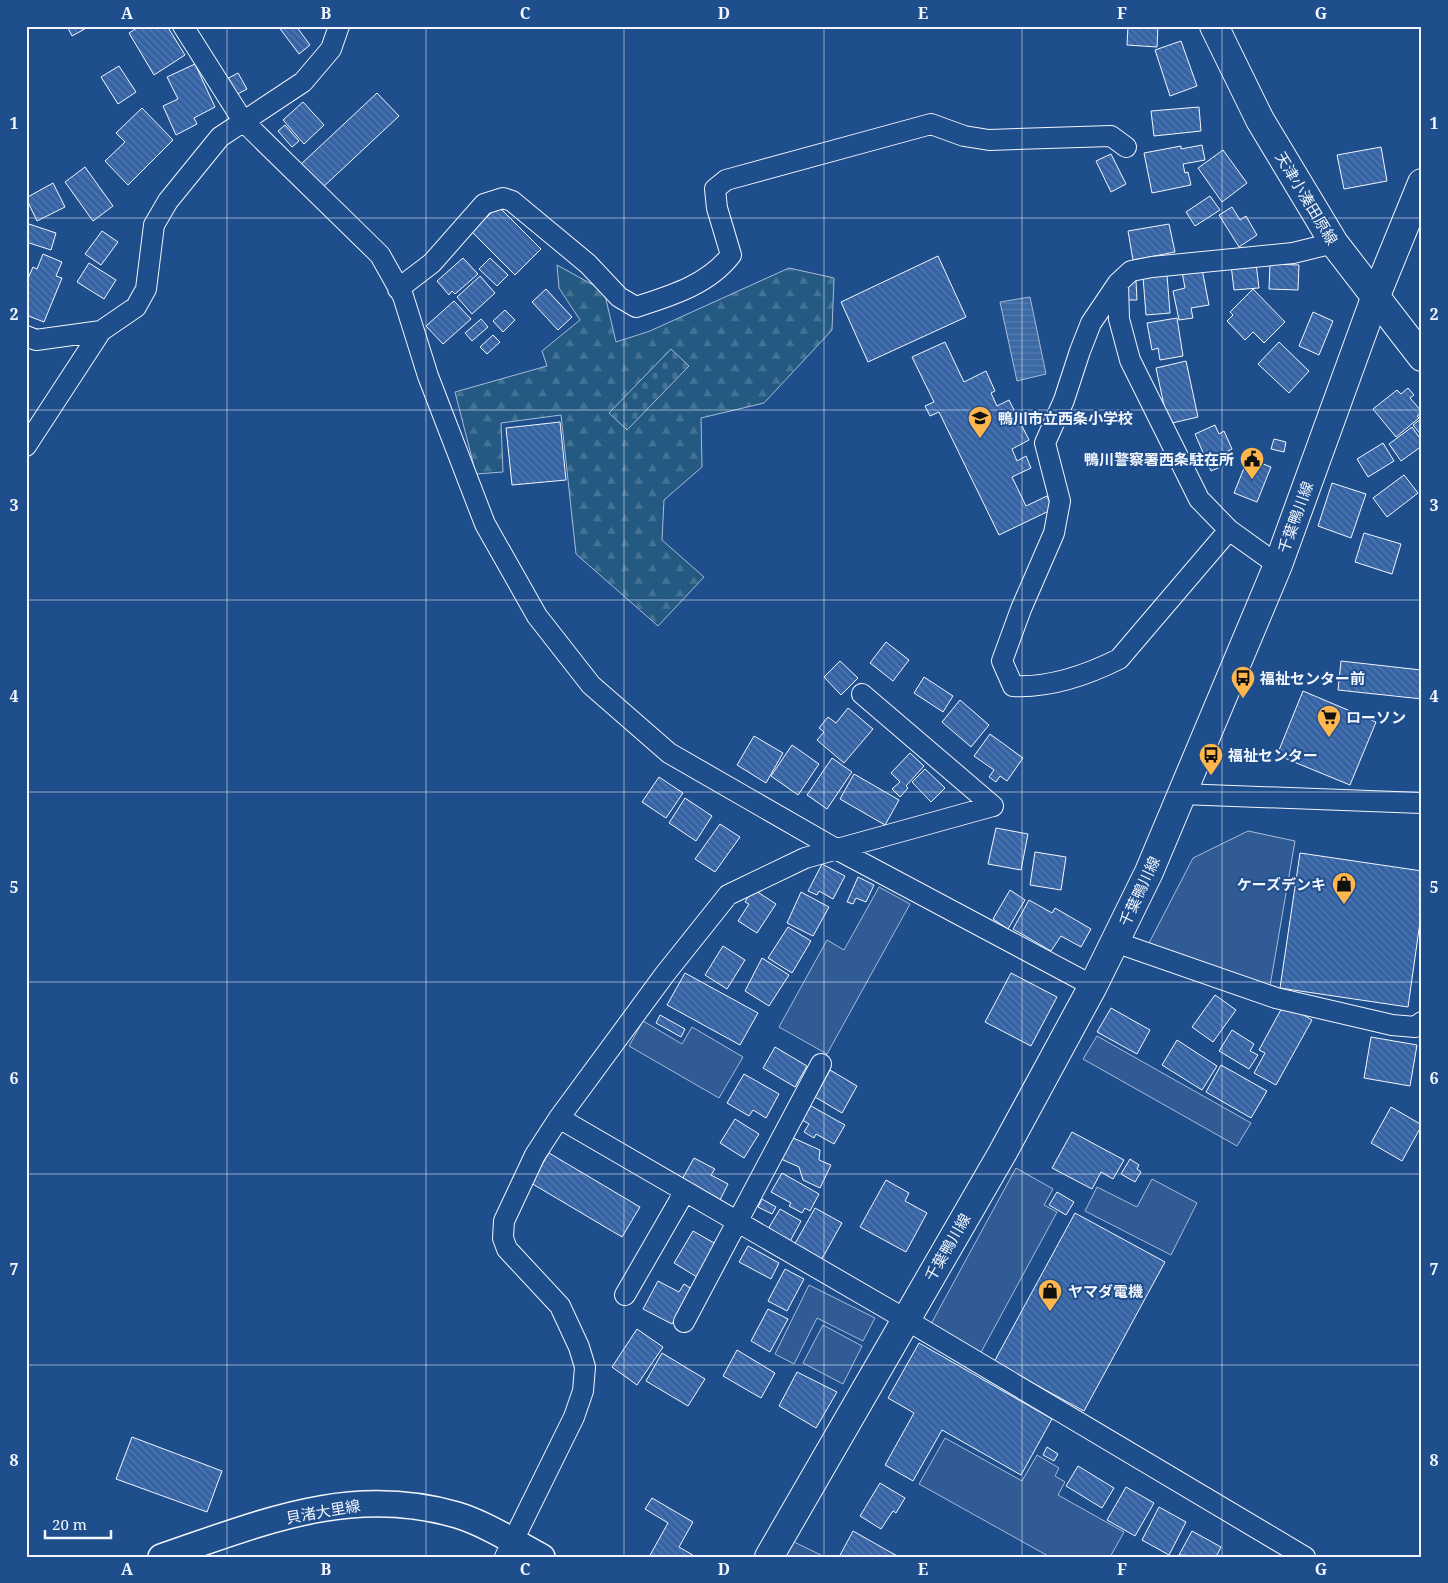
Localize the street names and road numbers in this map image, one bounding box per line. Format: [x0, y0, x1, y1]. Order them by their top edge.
street label: 天津小湊田原線 [1271, 148, 1343, 248]
street label: 千葉鴨川線 [1273, 478, 1317, 556]
street label: 千葉鴨川線 [1114, 853, 1164, 929]
street label: 千葉鴨川線 [920, 1210, 974, 1284]
street label: 貝渚大里線 [284, 1495, 362, 1527]

